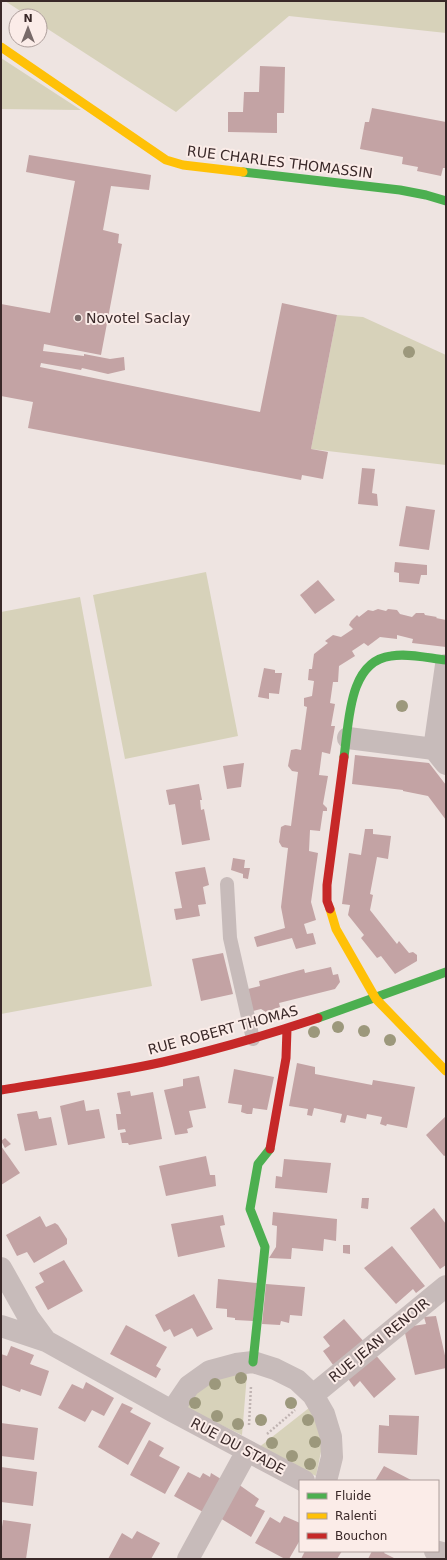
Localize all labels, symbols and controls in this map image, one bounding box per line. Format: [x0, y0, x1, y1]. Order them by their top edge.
north arrow [8, 8, 48, 48]
text: N [23, 12, 33, 25]
street label: RUE CHARLES THOMASSIN [186, 143, 374, 181]
place label: Novotel Saclay [86, 310, 190, 326]
marker: Novotel Saclay [73, 313, 83, 323]
street label: RUE ROBERT THOMAS [146, 1002, 300, 1058]
street label: RUE JEAN RENOIR [326, 1294, 433, 1385]
street label: RUE DU STADE [188, 1414, 288, 1478]
legend [299, 1480, 439, 1552]
text: Fluide [335, 1489, 371, 1503]
text: Ralenti [335, 1509, 377, 1523]
text: Bouchon [335, 1529, 387, 1543]

